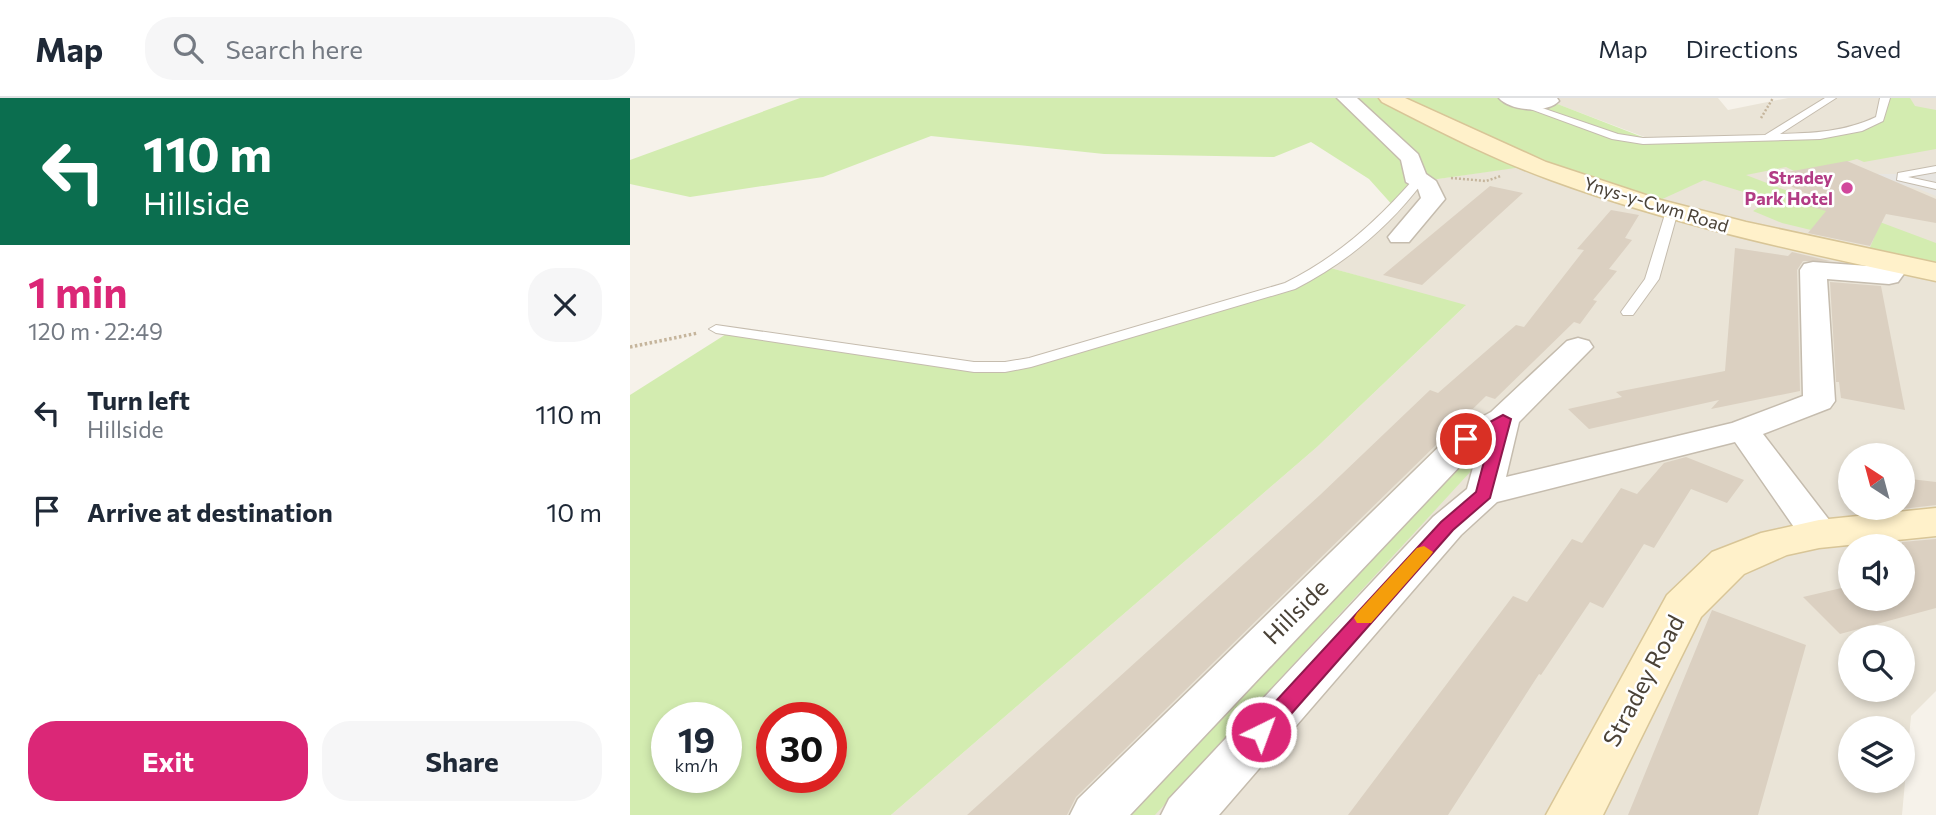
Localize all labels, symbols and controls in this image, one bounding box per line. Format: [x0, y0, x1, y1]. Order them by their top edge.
search box [145, 17, 635, 80]
text: Map [35, 28, 103, 69]
icon: search [169, 29, 207, 67]
text: Search here [225, 33, 363, 64]
text: Map [1598, 34, 1648, 63]
text: Directions [1686, 34, 1798, 63]
text: Saved [1836, 34, 1901, 63]
text: 110 m [143, 122, 272, 182]
icon: left [28, 126, 119, 217]
place label: Stradey Park Hotel [1745, 166, 1833, 209]
street label: Ynys-y-Cwm Road [1581, 172, 1731, 237]
marker: Stradey Park Hotel [1839, 180, 1855, 196]
text: Hillside [143, 182, 250, 222]
text: 1 min [28, 265, 128, 317]
button: close [528, 268, 602, 342]
text: 120 m · 22:49 [28, 317, 163, 345]
text: Turn left [87, 384, 190, 415]
icon: left [28, 394, 66, 432]
text: 110 m [535, 398, 602, 429]
pin [1436, 409, 1496, 469]
text: Hillside [87, 415, 164, 443]
icon: arrive [1447, 420, 1485, 458]
north arrow [1838, 443, 1914, 520]
map controls [1838, 443, 1915, 793]
icon: arrive [28, 492, 66, 530]
text: Arrive at destination [87, 496, 333, 527]
text: 10 m [546, 496, 602, 527]
button: sound [1838, 534, 1915, 611]
street label: Hillside [1256, 572, 1333, 649]
street label: Stradey Road [1596, 610, 1689, 751]
button: search [1838, 625, 1915, 702]
position arrow [1224, 695, 1298, 769]
speed limit sign: 30 [756, 702, 847, 793]
button: layers [1838, 716, 1915, 793]
text: 19 [678, 717, 715, 760]
button: Exit [28, 721, 308, 801]
button: Share [322, 721, 602, 801]
text: km/h [675, 754, 718, 776]

